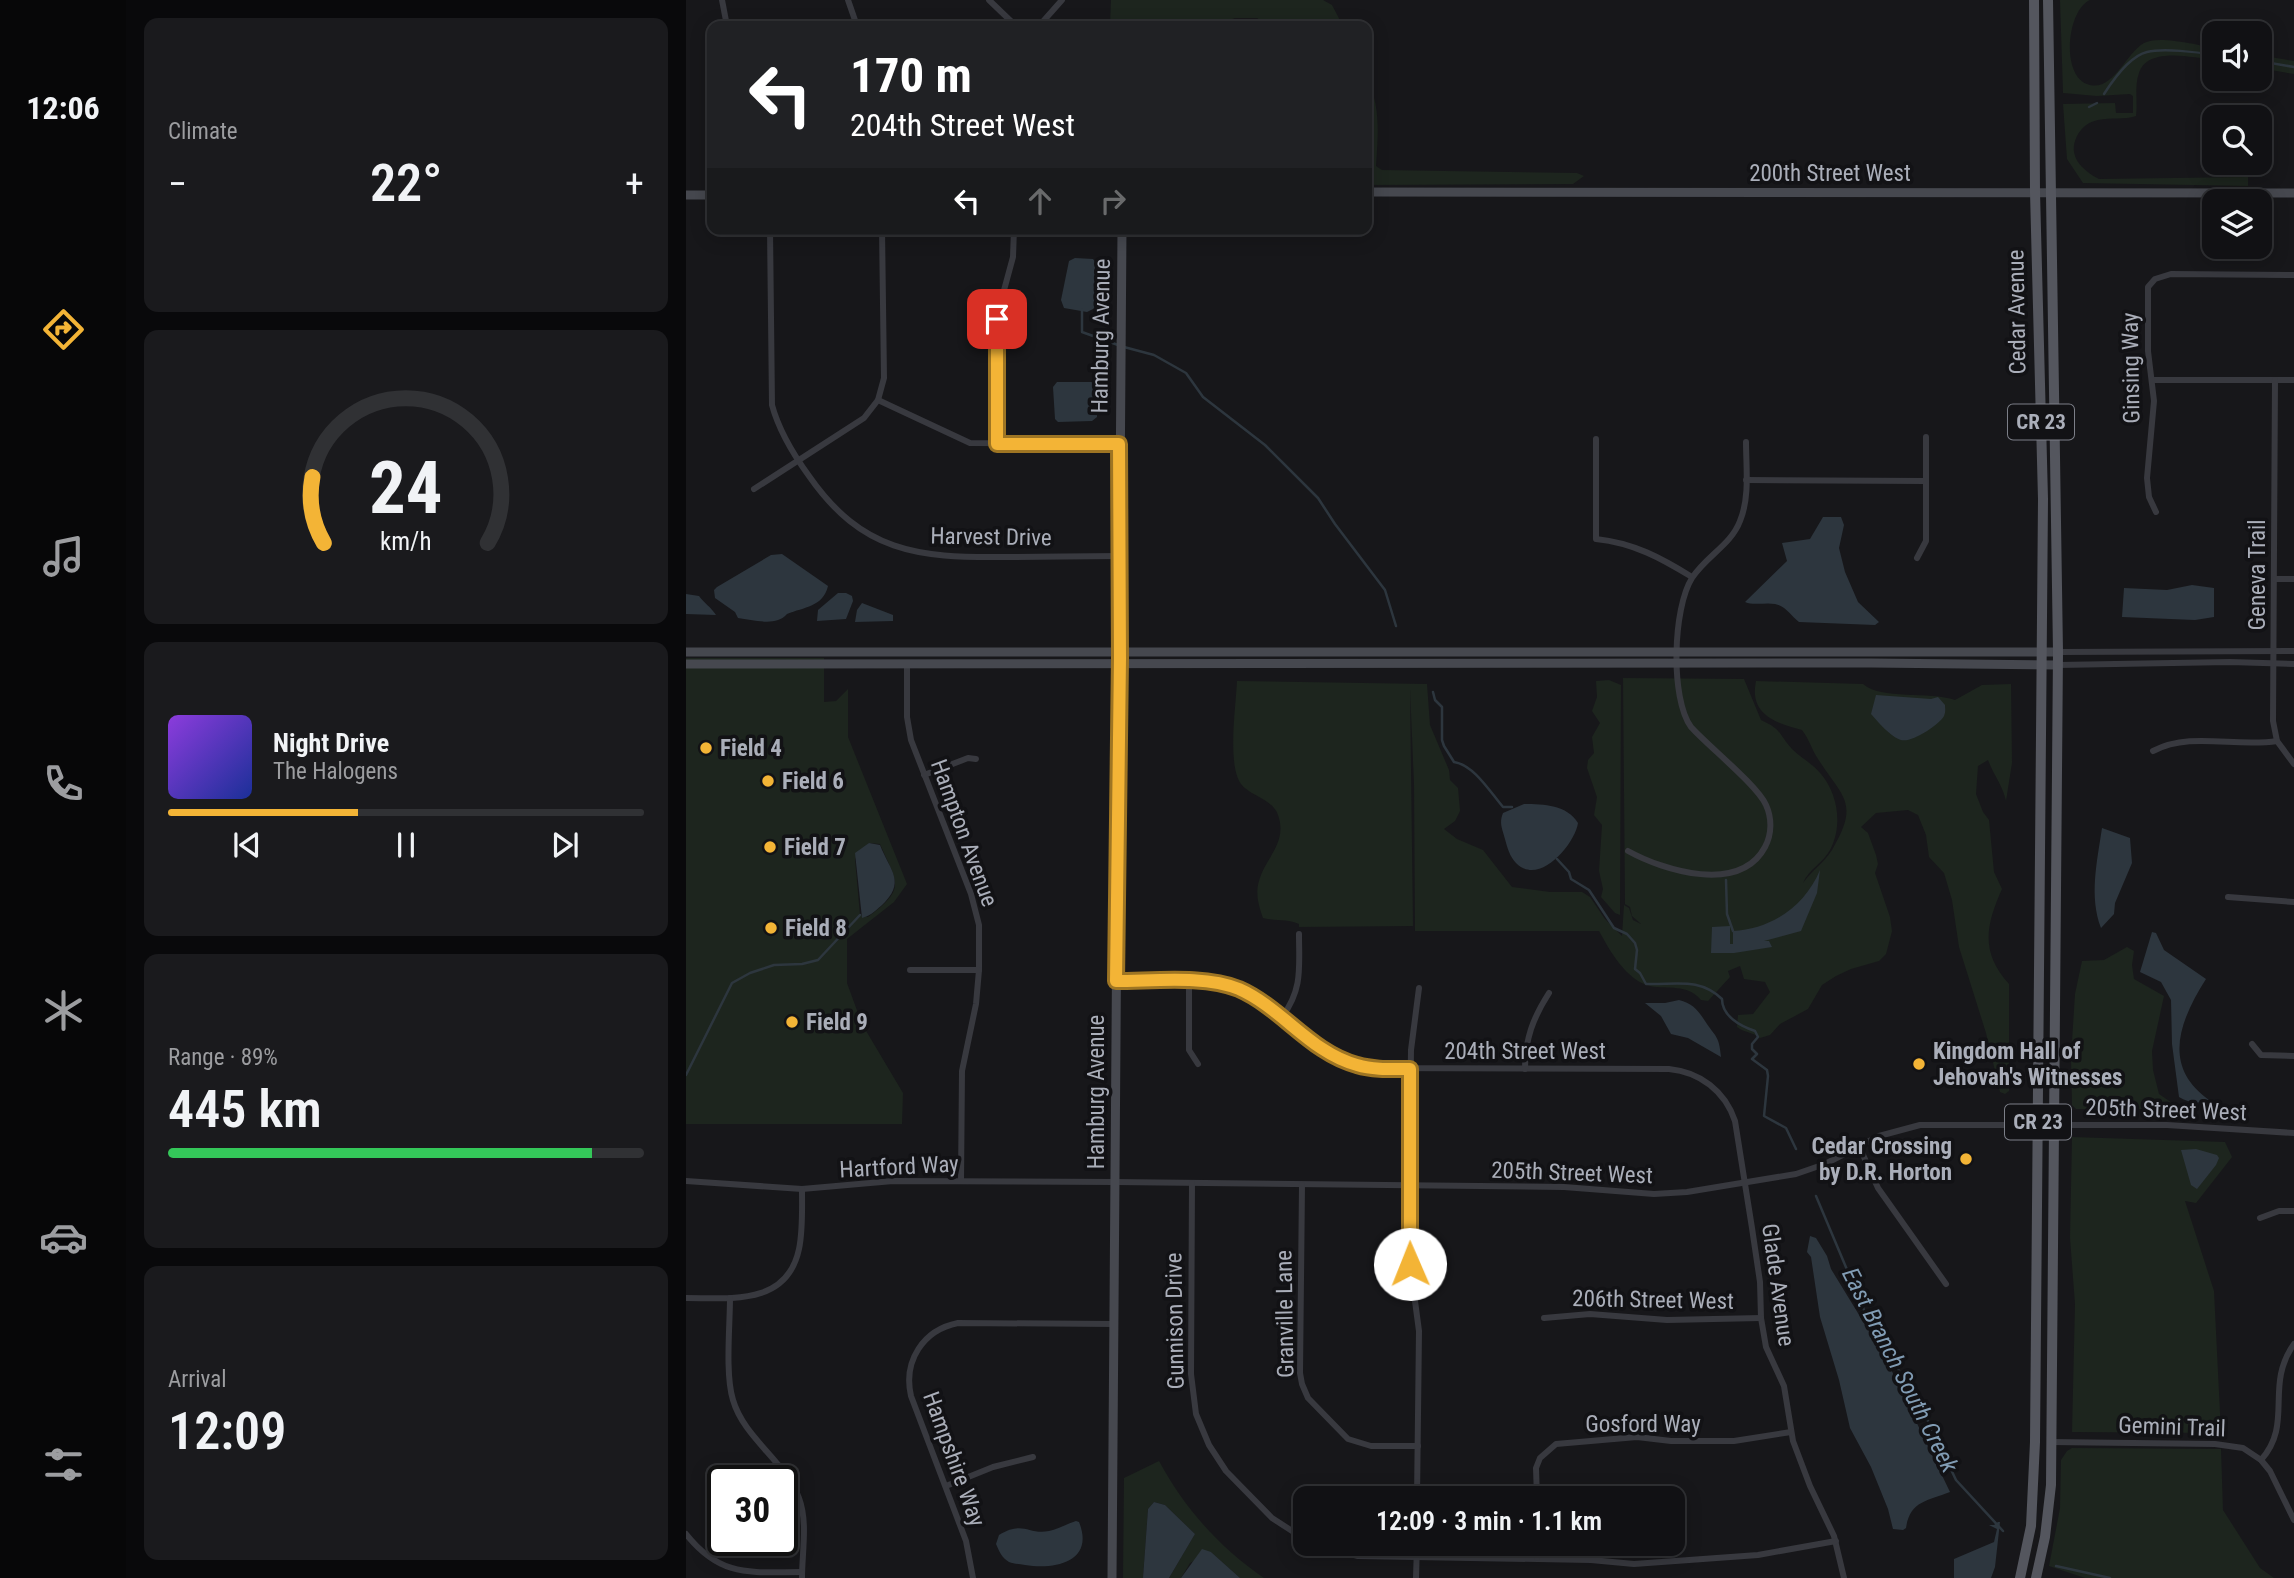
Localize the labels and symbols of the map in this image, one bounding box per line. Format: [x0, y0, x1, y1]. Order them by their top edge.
street label: 200th Street West [1749, 160, 1911, 187]
street label: Cedar Avenue [2002, 249, 2032, 375]
street label: Hamburg Avenue [1086, 258, 1116, 414]
pin [967, 289, 1027, 349]
street label: Ginsing Way [2117, 312, 2145, 424]
road number: CR 23 [2008, 404, 2074, 440]
street label: Geneva Trail [2244, 520, 2271, 630]
street label: Harvest Drive [930, 522, 1052, 552]
place label: Field 4 [720, 735, 782, 762]
marker: Field 4 [698, 740, 714, 756]
street label: Hampton Avenue [925, 756, 1003, 910]
place label: Field 6 [782, 768, 844, 795]
marker: Field 6 [760, 773, 776, 789]
place label: Field 7 [784, 834, 846, 861]
marker: Field 7 [762, 839, 778, 855]
place label: Field 8 [785, 915, 847, 942]
marker: Field 8 [763, 920, 779, 936]
place label: Field 9 [806, 1009, 868, 1036]
marker: Field 9 [784, 1014, 800, 1030]
street label: Hamburg Avenue [1083, 1015, 1110, 1169]
street label: 204th Street West [1444, 1038, 1606, 1065]
place label: Kingdom Hall of Jehovah's Witnesses [1933, 1038, 2122, 1091]
marker: Kingdom Hall of Jehovah's Witnesses [1911, 1056, 1927, 1072]
street label: 205th Street West [2085, 1094, 2247, 1126]
road number: CR 23 [2005, 1104, 2071, 1140]
place label: Cedar Crossing by D.R. Horton [1811, 1133, 1952, 1186]
street label: Hartford Way [839, 1150, 960, 1184]
marker: Cedar Crossing by D.R. Horton [1958, 1151, 1974, 1167]
street label: 205th Street West [1491, 1157, 1653, 1189]
street label: Glade Avenue [1756, 1222, 1800, 1348]
position arrow [1373, 1227, 1447, 1301]
street label: Granville Lane [1270, 1250, 1300, 1378]
street label: Gunnison Drive [1160, 1252, 1190, 1390]
water label: East Branch South Creek [1836, 1263, 1964, 1477]
street label: 206th Street West [1572, 1285, 1734, 1315]
street label: Hampshire Way [917, 1388, 991, 1530]
street label: Gosford Way [1585, 1411, 1701, 1438]
street label: Gemini Trail [2118, 1412, 2226, 1442]
speed limit sign: 30 [707, 1465, 798, 1556]

